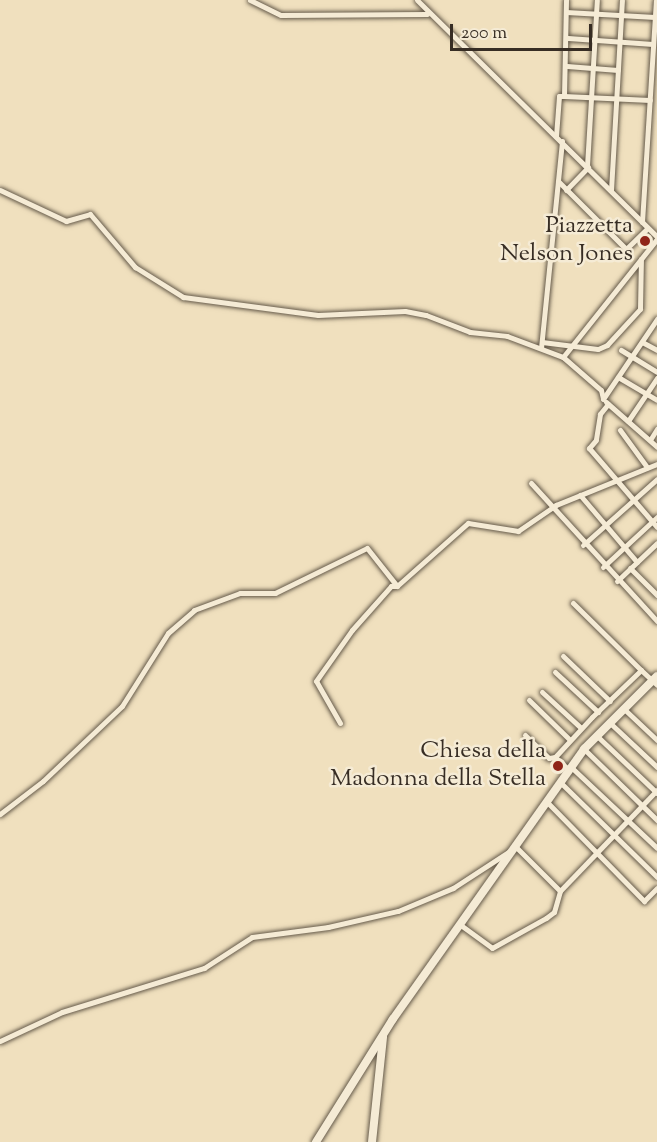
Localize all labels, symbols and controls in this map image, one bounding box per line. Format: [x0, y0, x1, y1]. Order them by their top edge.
scale bar [453, 12, 596, 50]
text: 200 m [461, 21, 507, 47]
place label: Piazzetta Nelson Jones [500, 213, 633, 269]
marker: Piazzetta Nelson Jones [638, 234, 652, 248]
place label: Chiesa della Madonna della Stella [330, 738, 546, 794]
marker: Chiesa della Madonna della Stella [551, 759, 565, 773]

